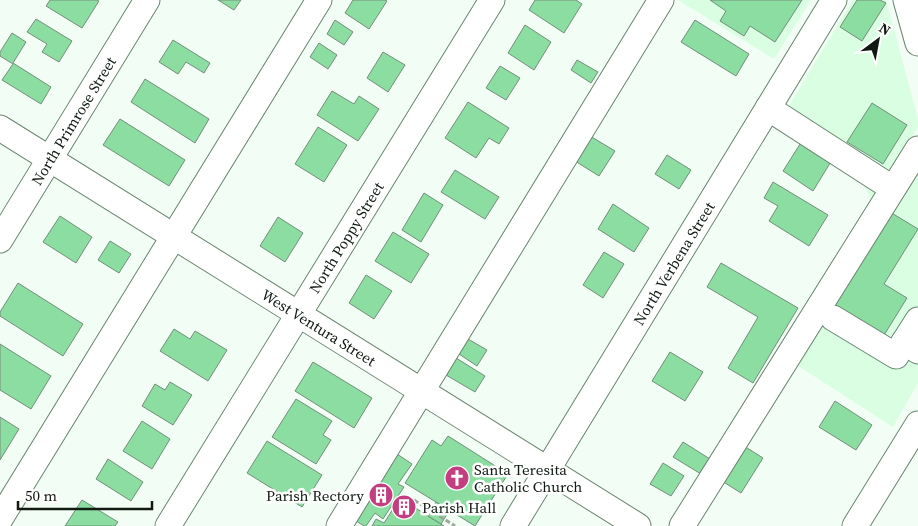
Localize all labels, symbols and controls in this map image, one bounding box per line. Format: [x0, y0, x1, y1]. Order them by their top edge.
north arrow [853, 15, 903, 65]
text: N [875, 18, 895, 40]
street label: North Primrose Street [26, 52, 121, 189]
street label: North Poppy Street [304, 178, 388, 297]
street label: North Verbena Street [628, 197, 719, 329]
street label: West Ventura Street [258, 283, 380, 371]
place label: Santa Teresita Catholic Church [474, 459, 582, 497]
church icon: Santa Teresita Catholic Church [444, 465, 470, 491]
scale bar [18, 478, 151, 510]
building icon: Parish Rectory [368, 482, 394, 508]
text: 50 m [25, 485, 57, 506]
place label: Parish Rectory [266, 485, 364, 506]
building icon: Parish Hall [391, 494, 417, 520]
place label: Parish Hall [422, 497, 497, 518]

